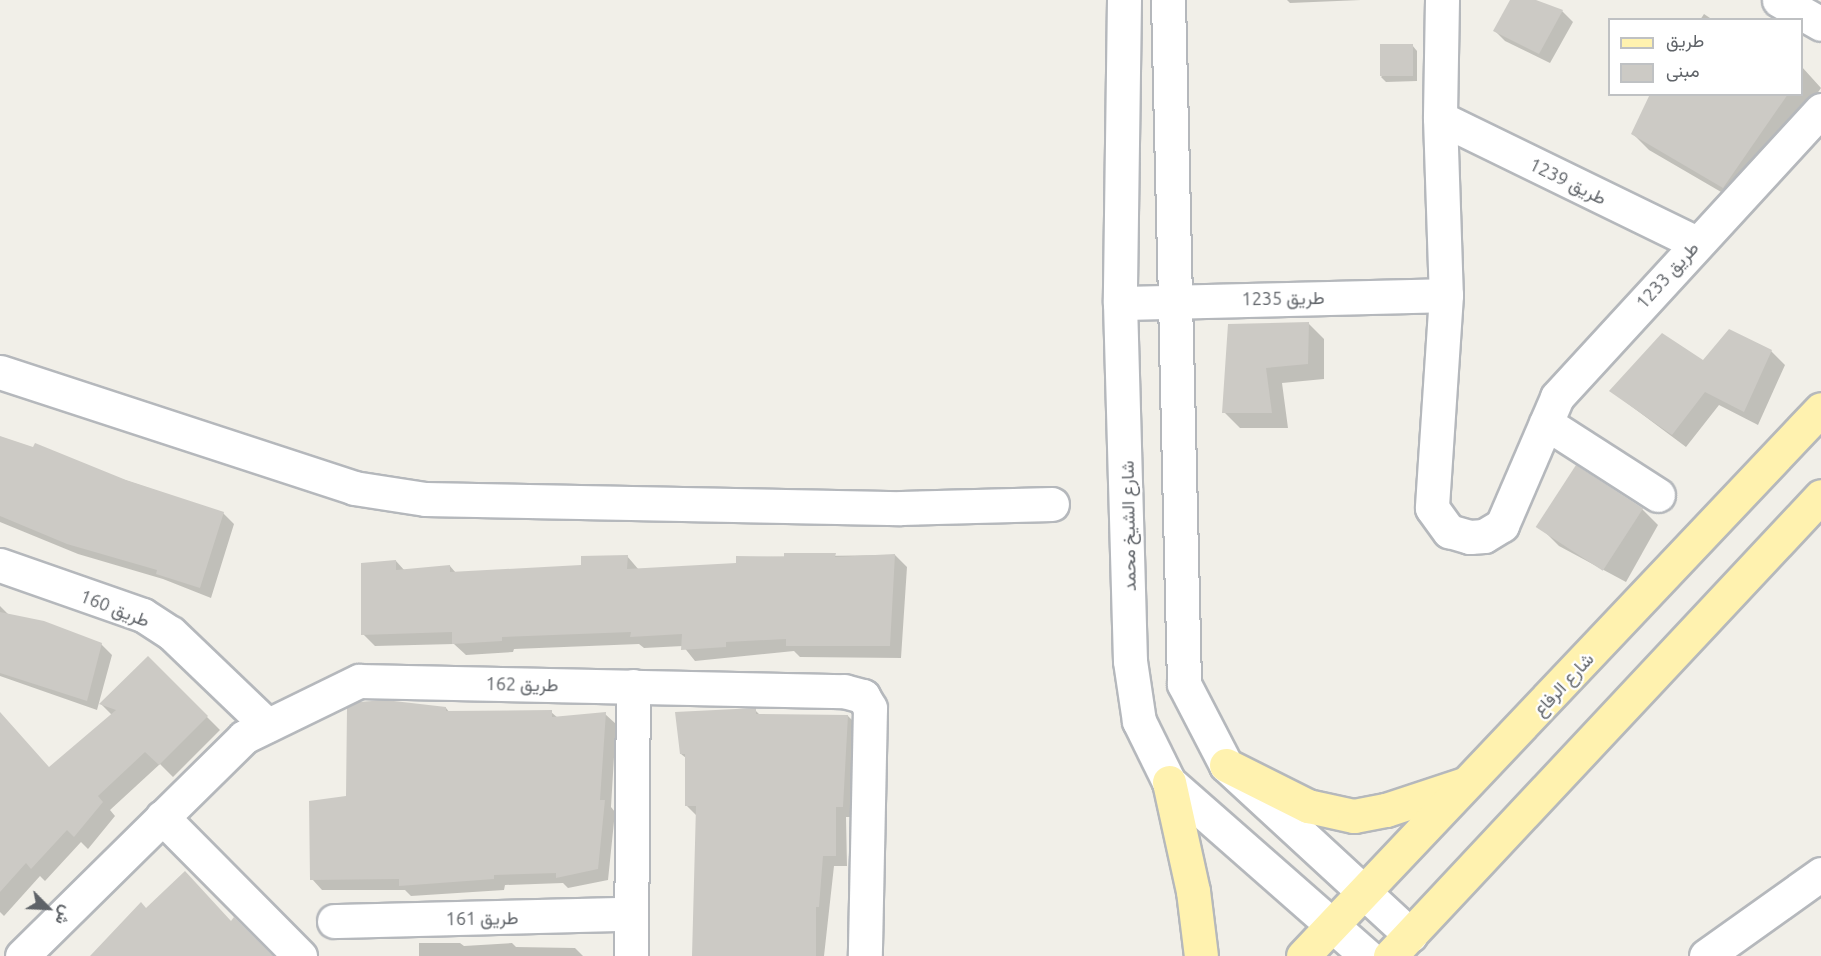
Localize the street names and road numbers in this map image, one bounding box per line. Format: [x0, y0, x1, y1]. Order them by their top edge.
street label: طريق 1239 [1526, 153, 1610, 209]
street label: طريق 1233 [1631, 237, 1703, 313]
street label: طريق 1235 [1241, 286, 1325, 310]
street label: شارع الشيخ محمد [1116, 460, 1140, 592]
street label: طريق 160 [77, 585, 153, 631]
street label: شارع الرفاع [1528, 648, 1598, 720]
street label: طريق 162 [485, 673, 559, 695]
street label: طريق 161 [445, 907, 519, 929]

